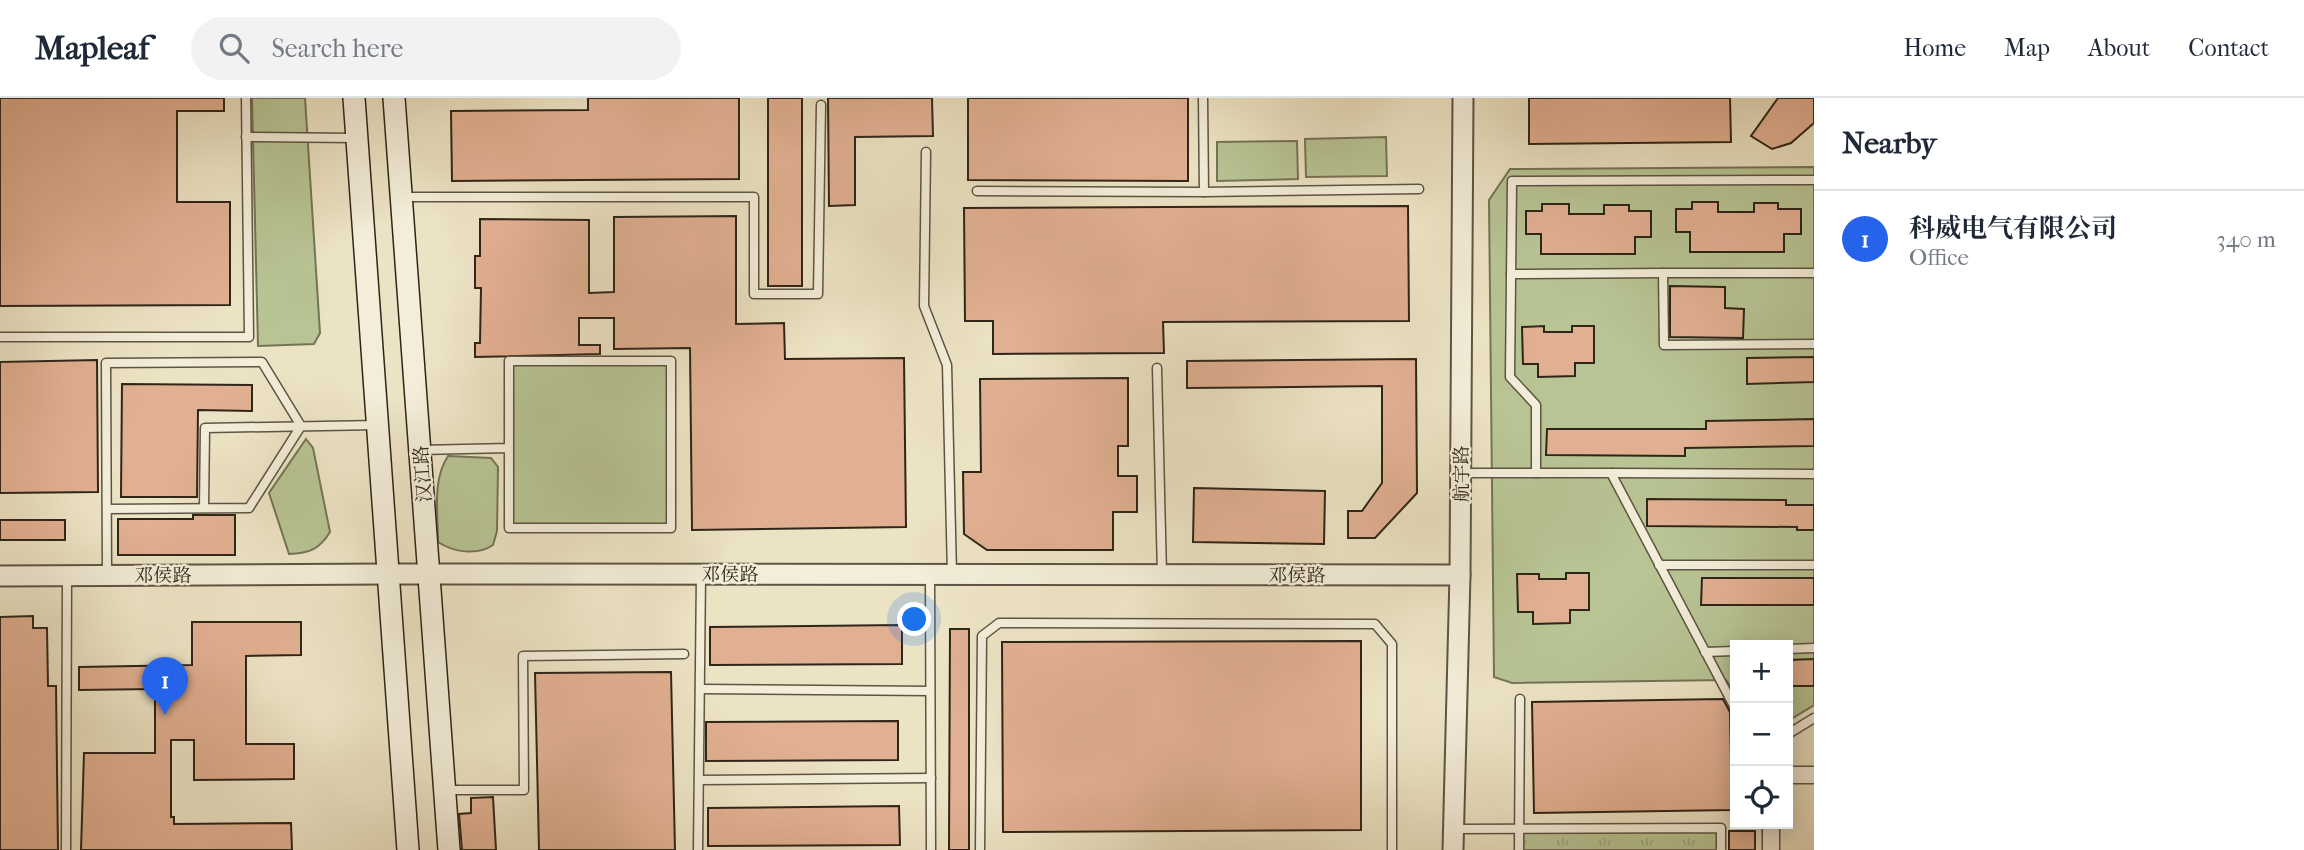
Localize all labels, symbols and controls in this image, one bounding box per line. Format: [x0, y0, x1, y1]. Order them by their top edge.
search box [191, 17, 681, 80]
text: Mapleaf [35, 29, 149, 68]
icon: search [215, 29, 253, 67]
text: Search here [271, 33, 403, 64]
text: Home [1904, 34, 1966, 62]
text: Map [2004, 34, 2050, 62]
text: About [2088, 34, 2150, 62]
text: Contact [2188, 34, 2269, 62]
text: Nearby [1842, 126, 1937, 161]
text: 科威电气有限公司 [1909, 213, 2117, 244]
text: 1 [1861, 226, 1869, 253]
text: 340 m [2216, 226, 2276, 253]
text: Office [1909, 244, 1969, 271]
street label: 汉江路 [410, 445, 436, 503]
street label: 航宇路 [1451, 445, 1473, 503]
street label: 邓侯路 [701, 564, 759, 586]
street label: 邓侯路 [134, 565, 192, 587]
street label: 邓侯路 [1268, 565, 1326, 587]
your location [897, 602, 931, 636]
map controls [1730, 640, 1793, 829]
button: + [1730, 640, 1793, 703]
pin: 1 [142, 657, 188, 715]
button: − [1730, 703, 1793, 766]
button: locate [1730, 766, 1793, 829]

